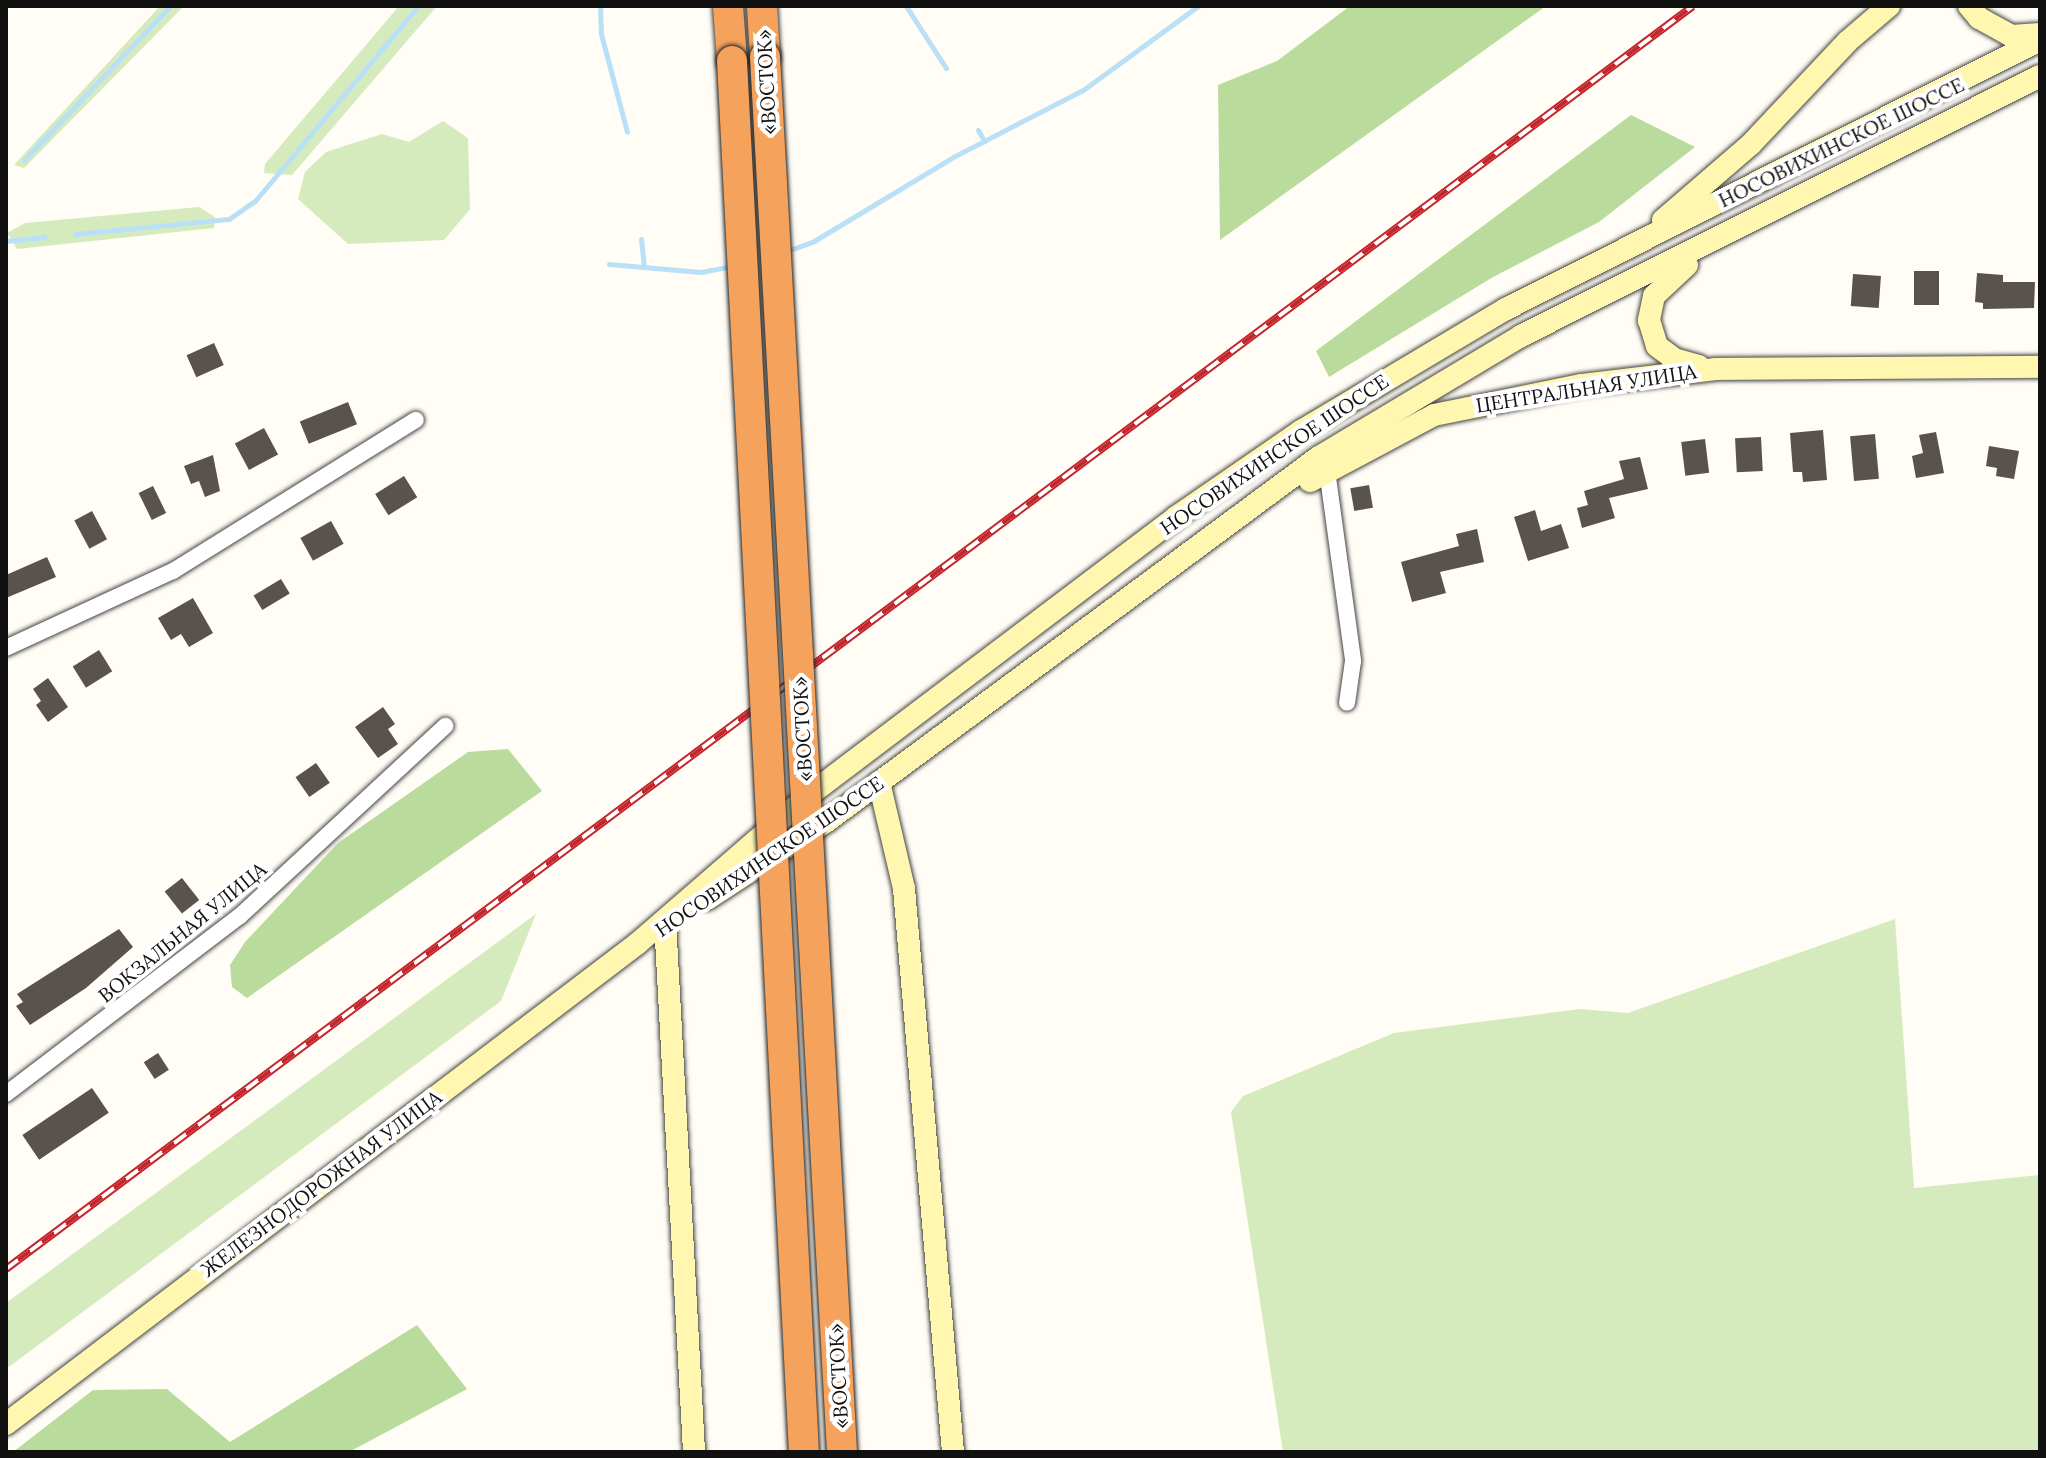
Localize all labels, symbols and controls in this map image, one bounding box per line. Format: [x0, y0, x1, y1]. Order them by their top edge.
street label: «ВОСТОК» [751, 29, 781, 135]
street label: НОСОВИХИНСКОЕ ШОССЕ [1714, 72, 1968, 212]
street label: ЦЕНТРАЛЬНАЯ УЛИЦА [1474, 359, 1698, 417]
street label: НОСОВИХИНСКОЕ ШОССЕ [1155, 369, 1393, 539]
street label: «ВОСТОК» [787, 676, 817, 782]
street label: НОСОВИХИНСКОЕ ШОССЕ [650, 771, 888, 941]
street label: ВОКЗАЛЬНАЯ УЛИЦА [93, 857, 271, 1007]
street label: ЖЕЛЕЗНОДОРОЖНАЯ УЛИЦА [196, 1085, 446, 1281]
street label: «ВОСТОК» [823, 1323, 853, 1429]

